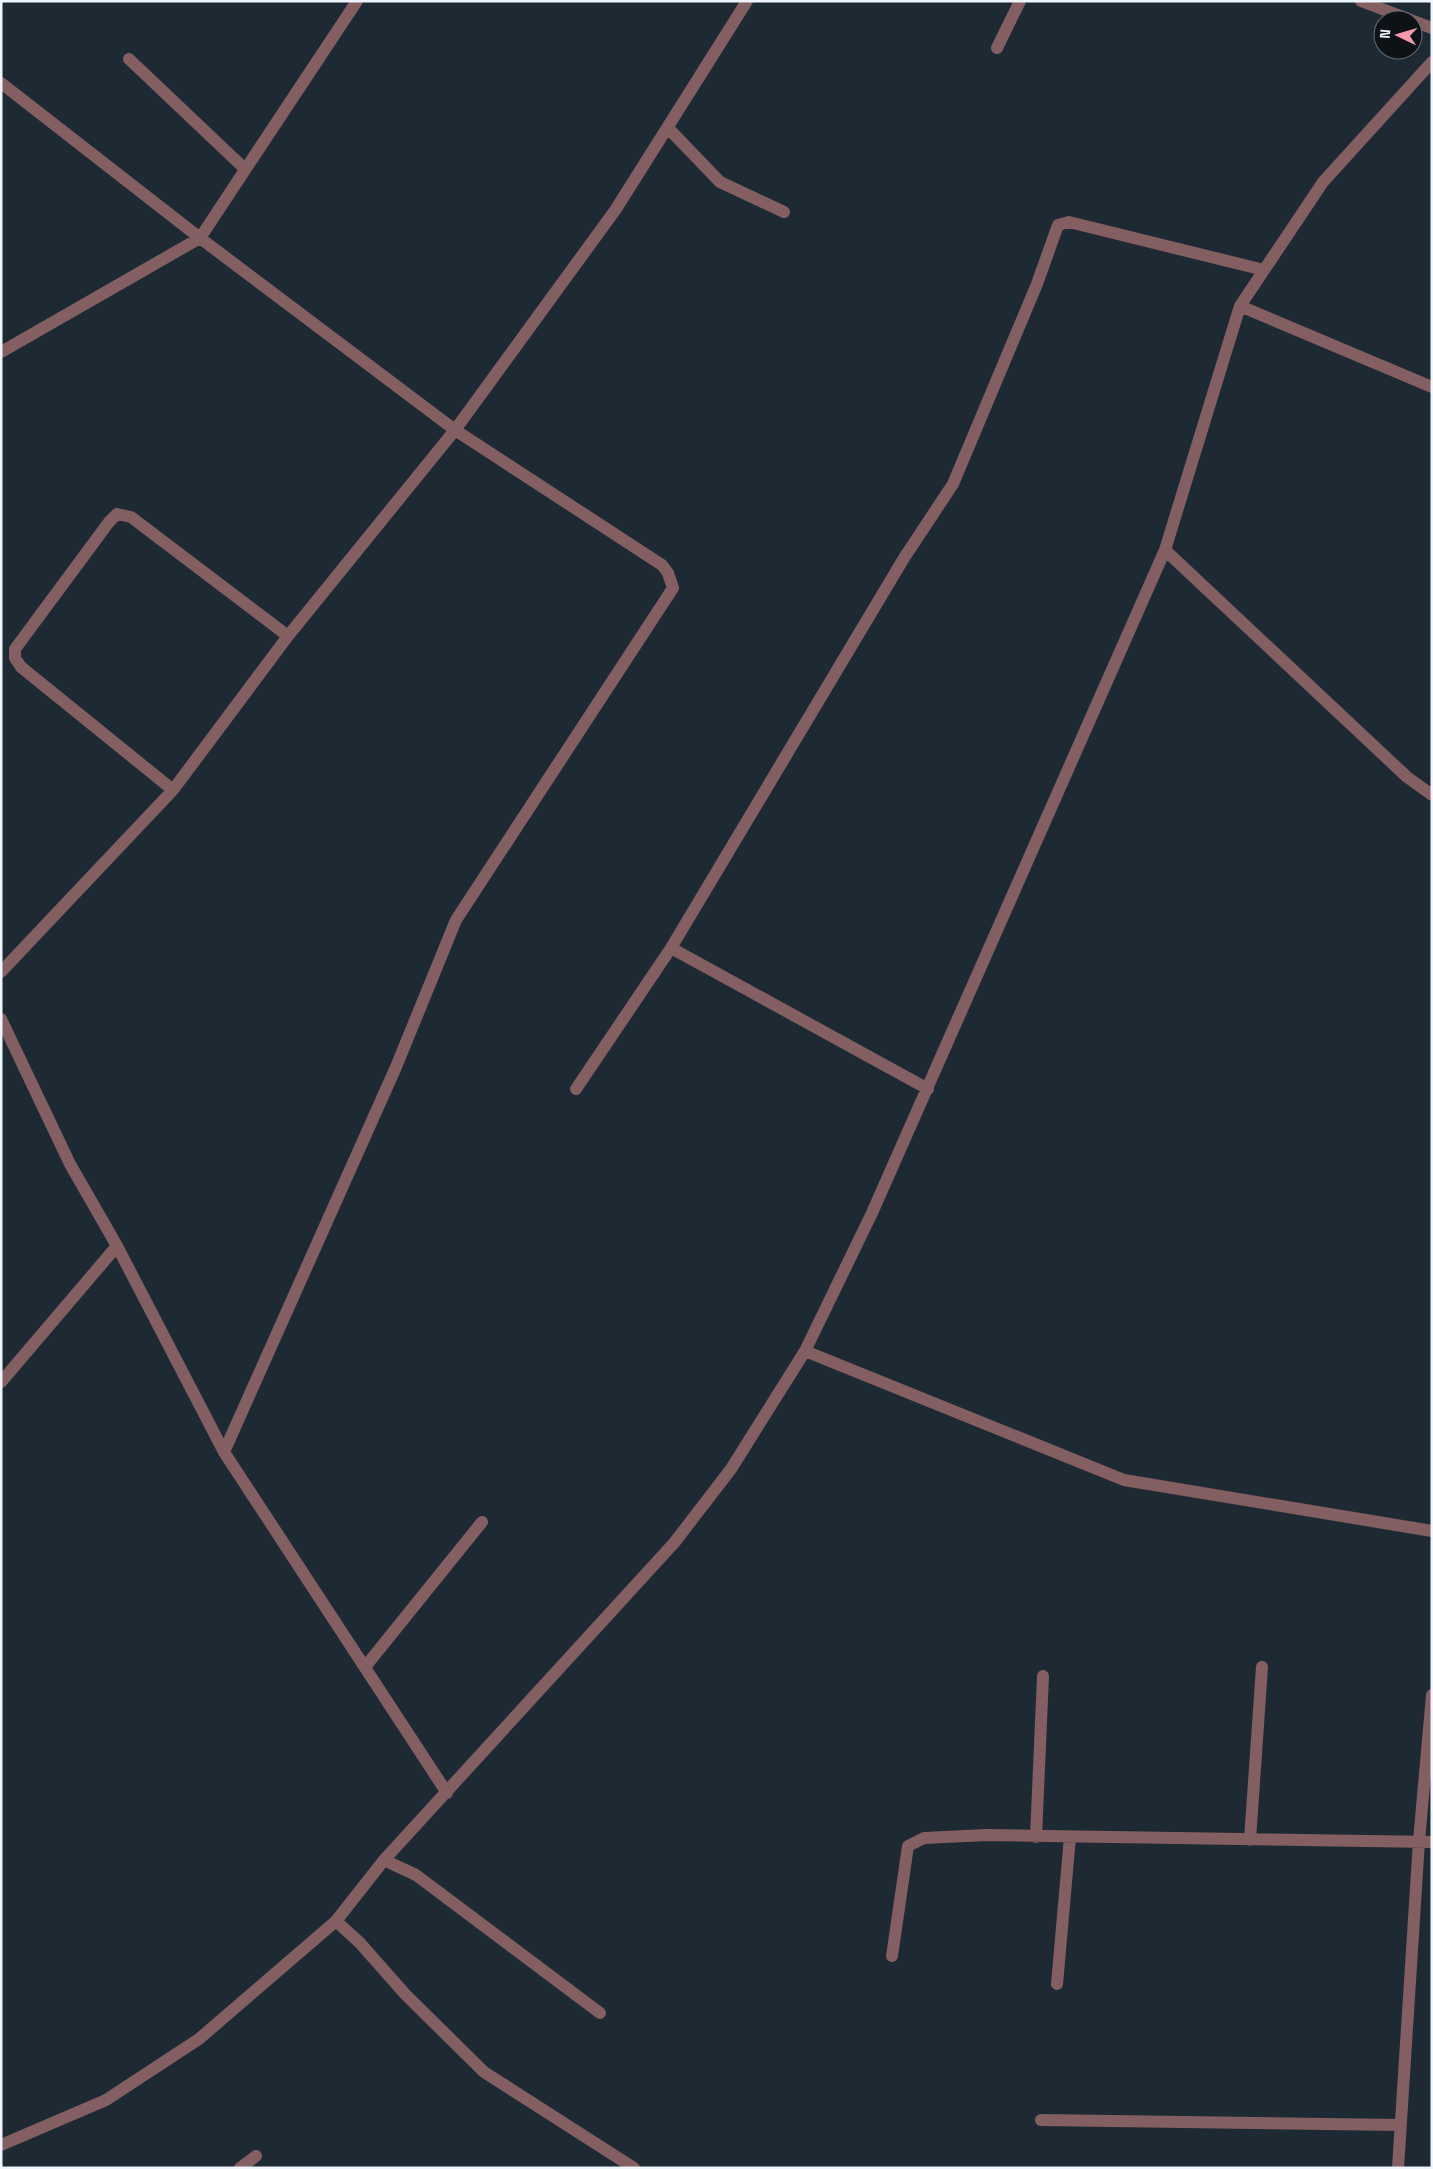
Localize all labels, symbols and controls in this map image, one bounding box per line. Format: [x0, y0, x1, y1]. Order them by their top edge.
north arrow [1373, 10, 1423, 60]
text: N [1376, 28, 1394, 39]

